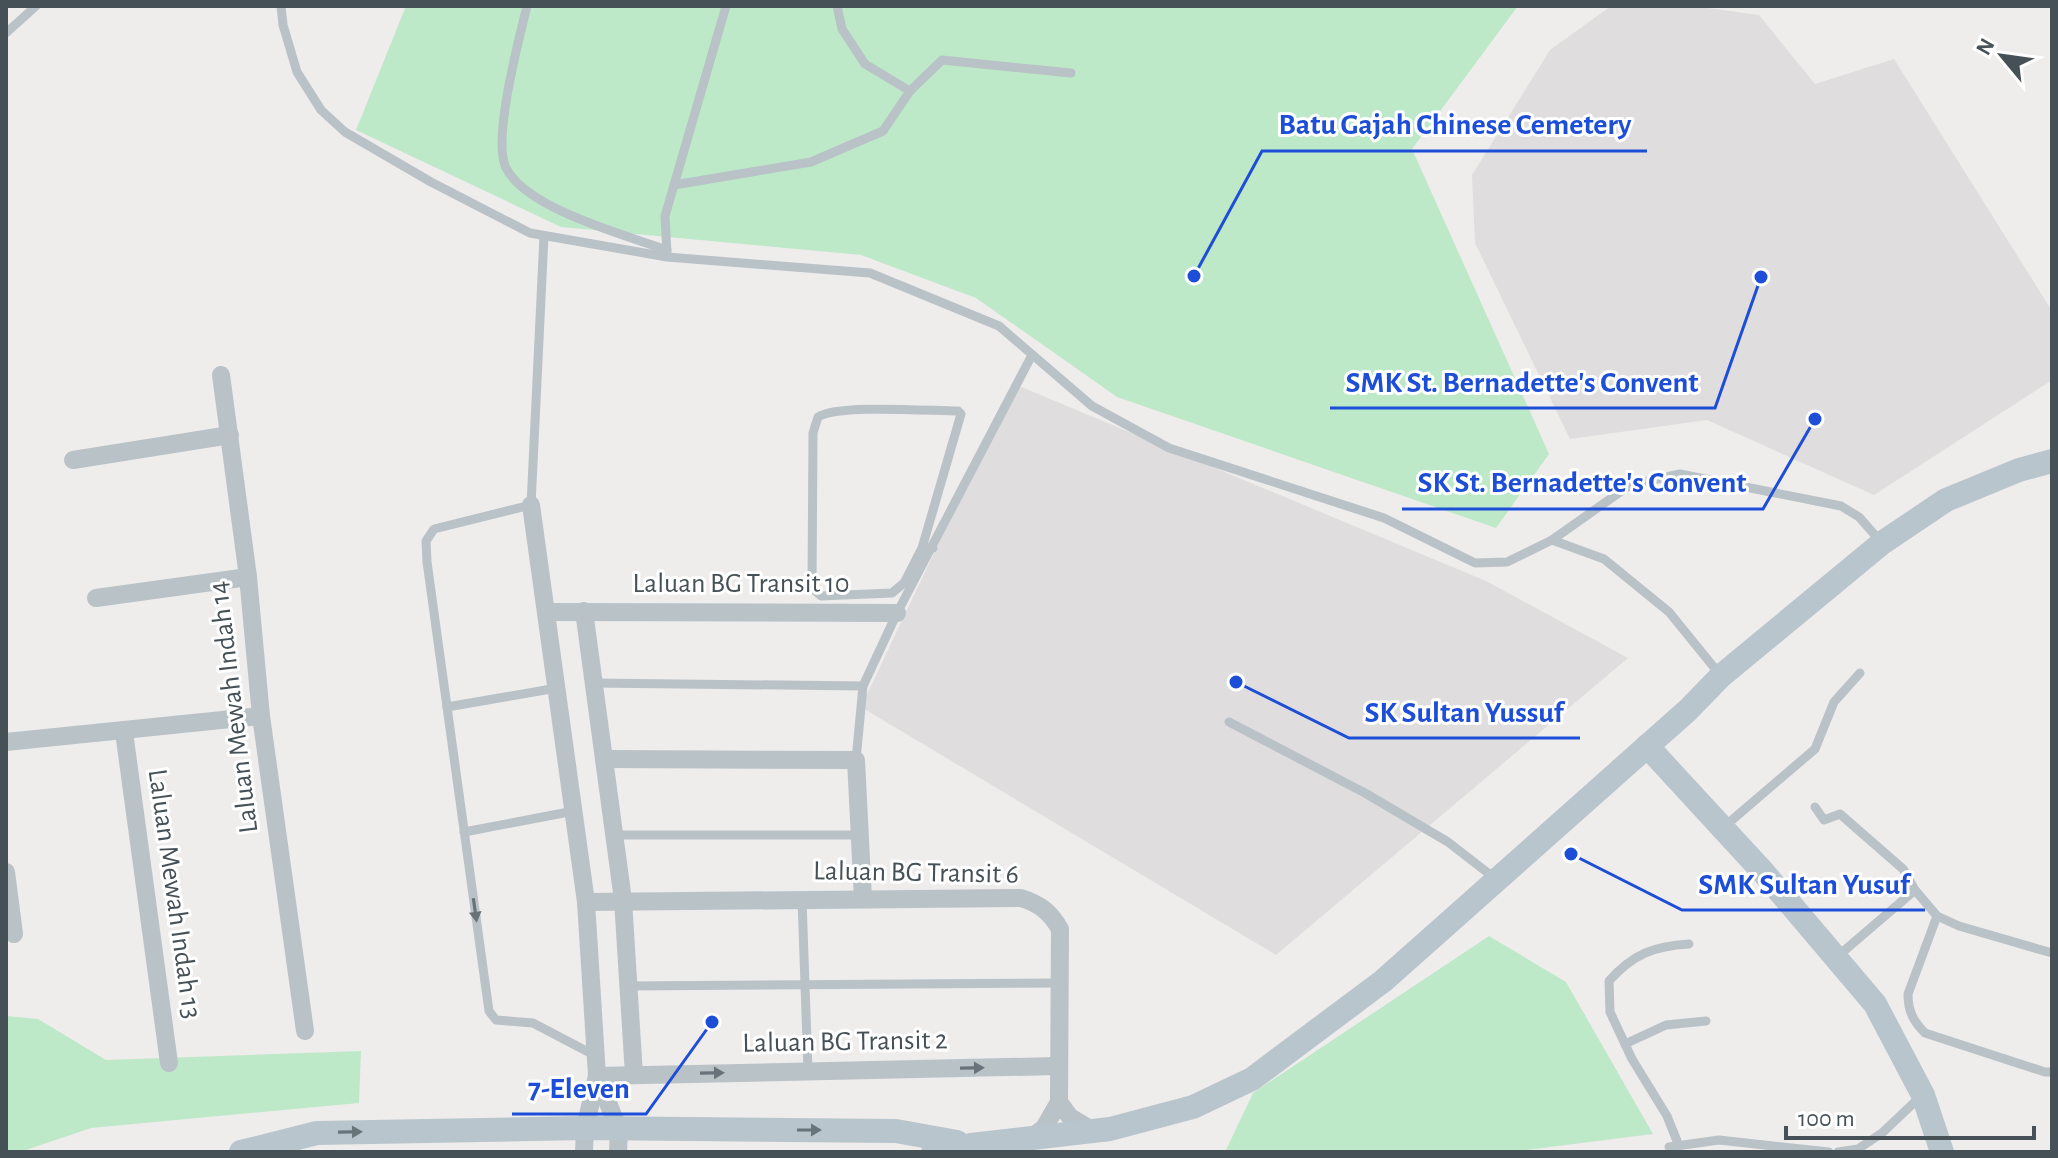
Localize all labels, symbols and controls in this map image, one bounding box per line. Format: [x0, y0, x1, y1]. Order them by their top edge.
north arrow [1962, 16, 2042, 96]
text: N [1972, 35, 1999, 59]
callout: Batu Gajah Chinese Cemetery [1262, 97, 1647, 151]
text: Batu Gajah Chinese Cemetery [1278, 110, 1632, 140]
callout: SMK St. Bernadette's Convent [1330, 354, 1715, 408]
text: SMK St. Bernadette's Convent [1346, 368, 1698, 398]
callout: SK St. Bernadette's Convent [1402, 455, 1763, 509]
text: SK St. Bernadette's Convent [1418, 468, 1746, 498]
street label: Laluan BG Transit 10 [633, 570, 849, 598]
street label: Laluan Mewah Indah 14 [205, 579, 263, 835]
callout: SK Sultan Yussuf [1349, 684, 1580, 738]
text: SK Sultan Yussuf [1365, 698, 1566, 728]
street label: Laluan Mewah Indah 13 [143, 767, 205, 1021]
callout: SMK Sultan Yusuf [1682, 856, 1925, 910]
street label: Laluan BG Transit 6 [813, 857, 1019, 889]
text: SMK Sultan Yusuf [1698, 870, 1912, 900]
one-way arrow [469, 898, 482, 923]
street label: Laluan BG Transit 2 [742, 1026, 948, 1058]
callout: 7-Eleven [512, 1060, 646, 1114]
one-way arrow [960, 1061, 985, 1074]
one-way arrow [700, 1067, 725, 1080]
text: 7-Eleven [528, 1074, 630, 1104]
scale bar [1786, 1090, 2034, 1140]
text: 100 m [1798, 1107, 1855, 1131]
one-way arrow [797, 1124, 822, 1137]
one-way arrow [338, 1126, 363, 1138]

